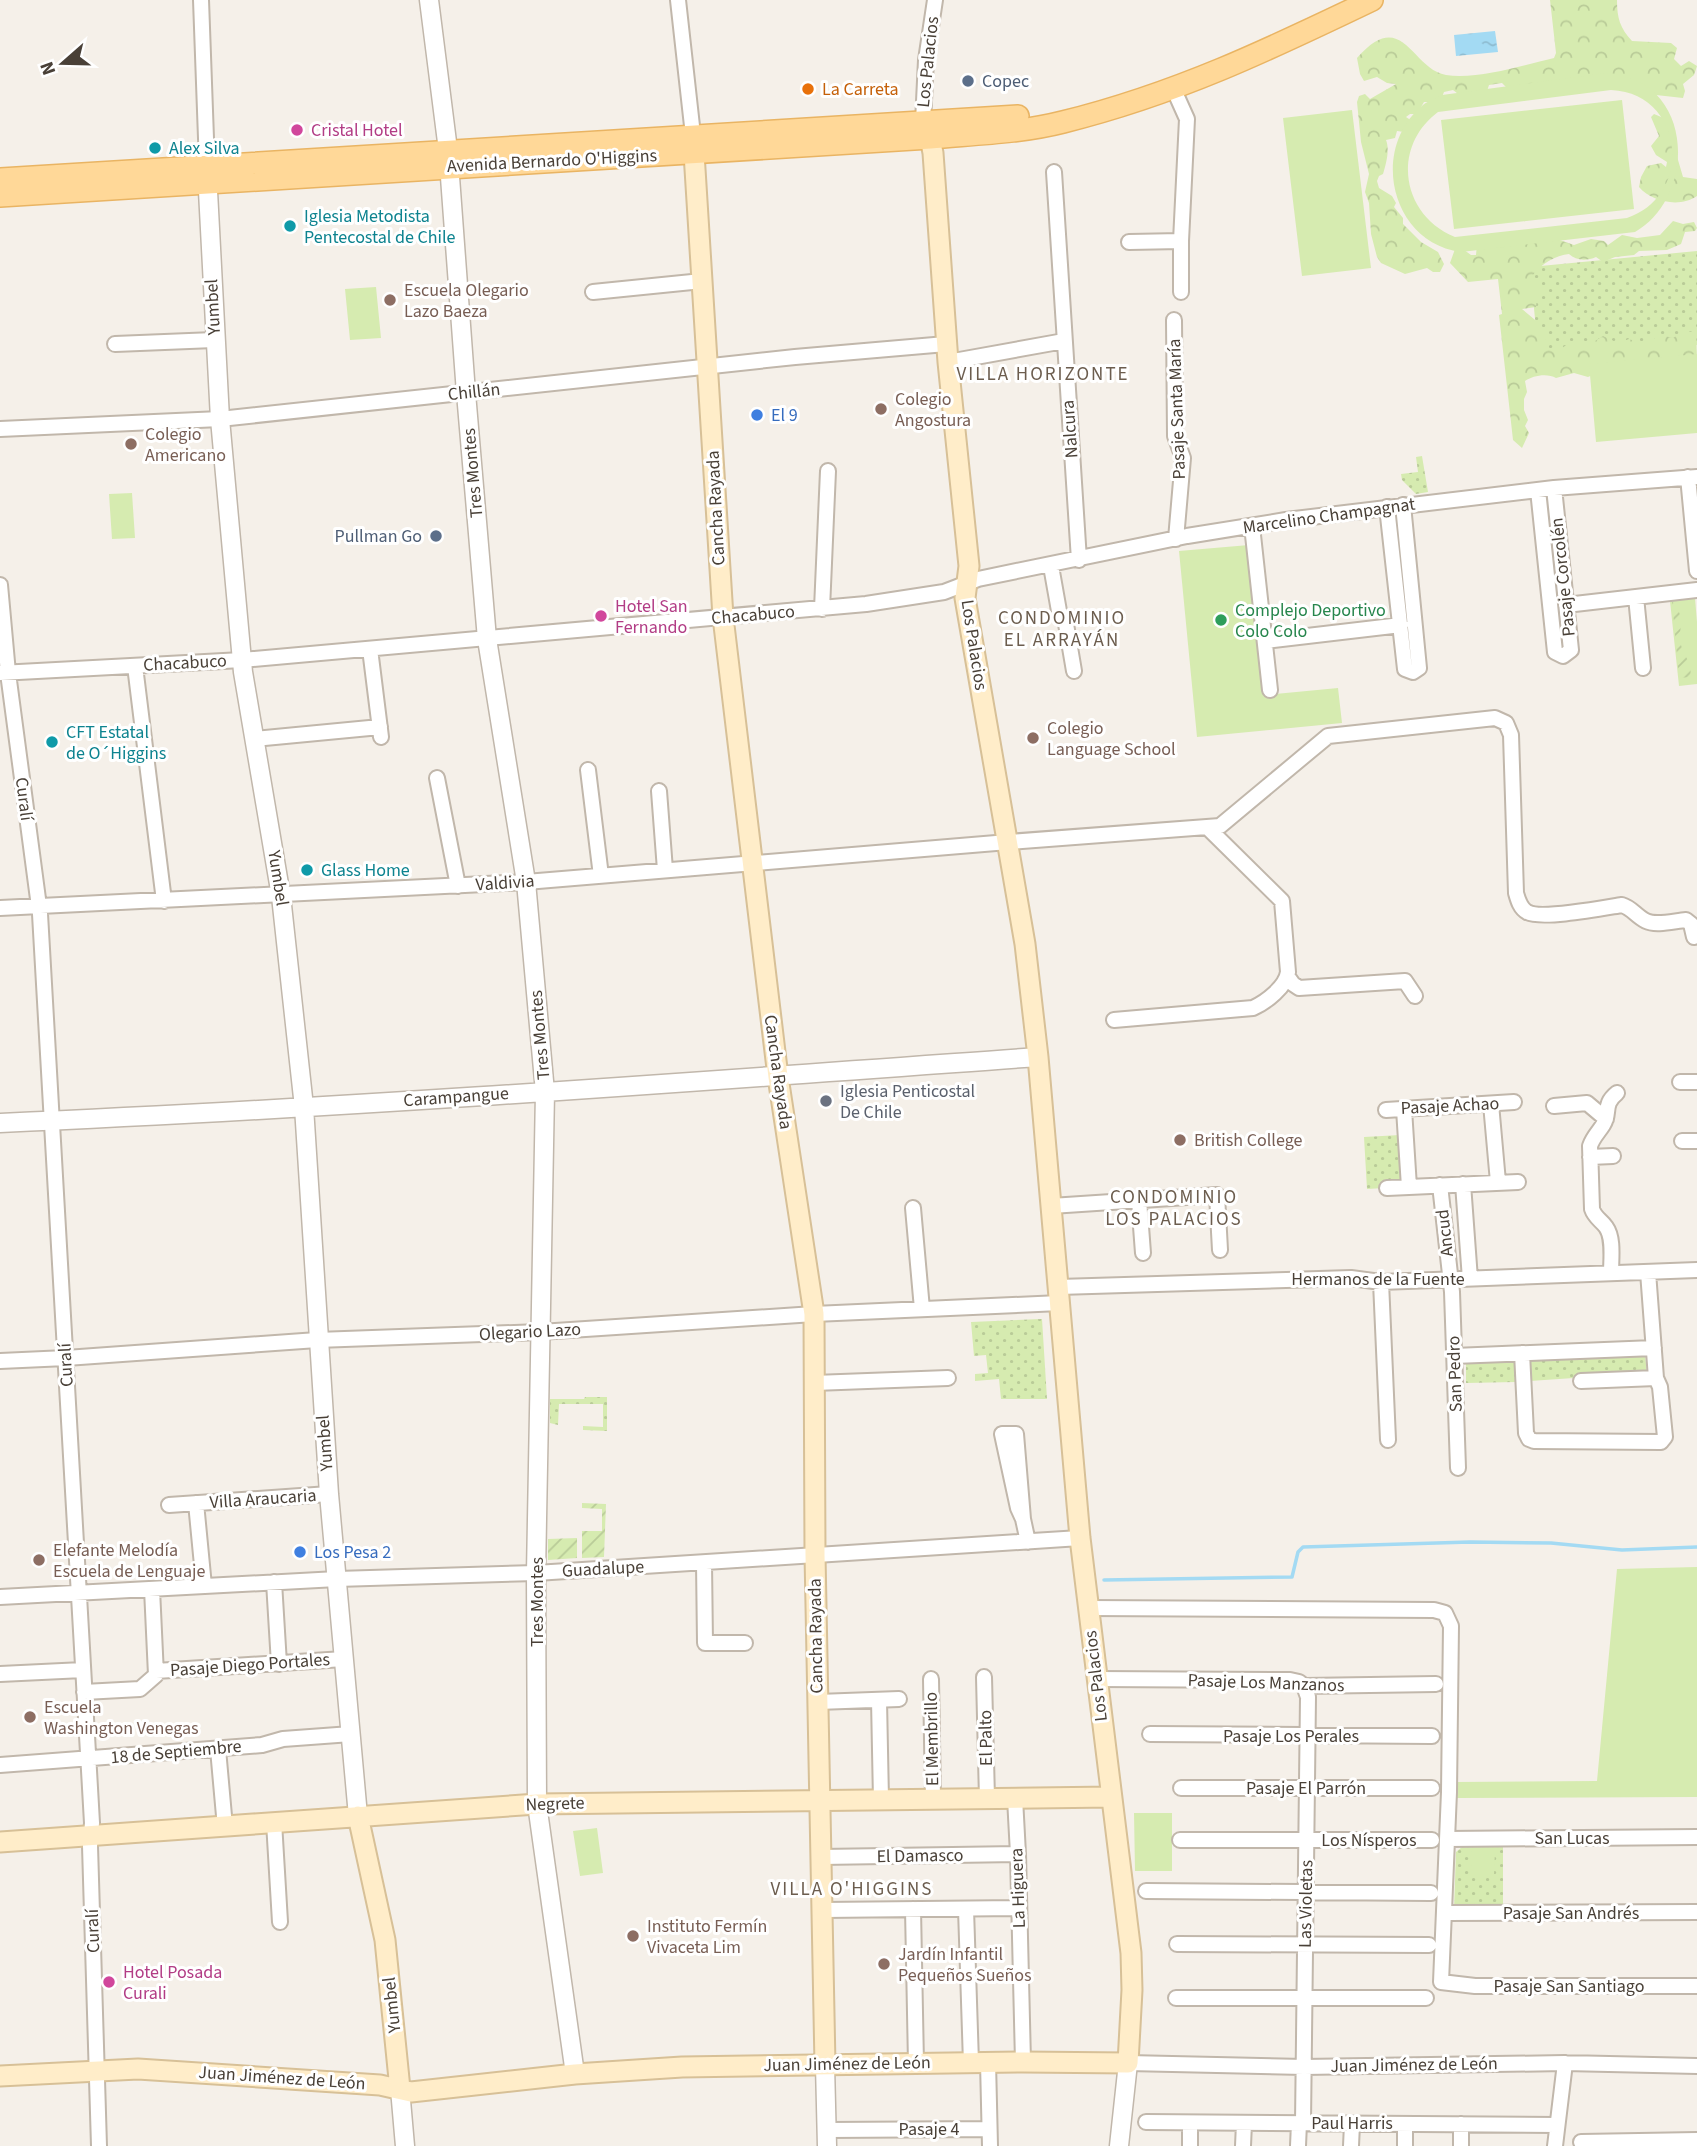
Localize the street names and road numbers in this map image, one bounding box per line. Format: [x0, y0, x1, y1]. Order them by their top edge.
street label: Los Palacios [911, 15, 945, 109]
street label: Avenida Bernardo O'Higgins [446, 143, 658, 179]
street label: Yumbel [199, 278, 227, 337]
street label: Pasaje Santa María [1162, 338, 1192, 480]
street label: Chillán [447, 377, 501, 407]
street label: Nalcura [1056, 399, 1084, 459]
street label: Tres Montes [457, 427, 489, 519]
street label: Cancha Rayada [701, 450, 731, 566]
street label: Marcelino Champagnat [1241, 492, 1417, 540]
street label: Pasaje Corcolén [1544, 516, 1582, 638]
street label: Los Palacios [955, 598, 993, 692]
street label: Chacabuco [710, 599, 796, 631]
street label: Chacabuco [143, 648, 227, 678]
street label: Curalí [9, 776, 39, 823]
street label: Yumbel [261, 847, 295, 908]
street label: Valdivia [475, 868, 535, 898]
street label: Tres Montes [524, 989, 556, 1081]
street label: Cancha Rayada [758, 1013, 798, 1131]
street label: Carampangue [402, 1081, 510, 1113]
street label: Pasaje Achao [1400, 1091, 1500, 1121]
street label: Ancud [1430, 1208, 1460, 1258]
street label: Hermanos de la Fuente [1291, 1267, 1465, 1292]
street label: Olegario Lazo [478, 1317, 582, 1347]
street label: San Pedro [1441, 1335, 1469, 1413]
street label: Curalí [52, 1342, 80, 1388]
street label: Yumbel [311, 1414, 339, 1473]
street label: Villa Araucaria [209, 1483, 317, 1515]
street label: Guadalupe [561, 1554, 645, 1584]
street label: Tres Montes [525, 1557, 550, 1647]
street label: Cancha Rayada [802, 1578, 830, 1694]
street label: Los Palacios [1078, 1629, 1114, 1723]
street label: Pasaje Diego Portales [169, 1647, 331, 1683]
street label: Pasaje Los Manzanos [1187, 1668, 1345, 1698]
street label: El Membrillo [919, 1692, 945, 1786]
street label: El Palto [973, 1710, 999, 1766]
street label: Pasaje Los Perales [1223, 1724, 1359, 1749]
street label: 18 de Septiembre [109, 1734, 243, 1770]
street label: Pasaje El Parrón [1246, 1776, 1366, 1801]
street label: Negrete [525, 1790, 585, 1818]
street label: San Lucas [1534, 1826, 1610, 1851]
street label: Los Nísperos [1321, 1828, 1417, 1853]
street label: El Damasco [876, 1843, 964, 1869]
street label: La Higuera [1004, 1847, 1032, 1929]
street label: Las Violetas [1293, 1860, 1319, 1948]
street label: Pasaje San Andrés [1503, 1901, 1639, 1926]
street label: Curalí [80, 1908, 106, 1953]
street label: Pasaje San Santiago [1494, 1974, 1644, 1999]
street label: Yumbel [377, 1976, 407, 2035]
street label: Juan Jiménez de León [763, 2050, 931, 2078]
street label: Juan Jiménez de León [1330, 2051, 1498, 2079]
street label: Juan Jiménez de León [198, 2060, 366, 2096]
street label: Paul Harris [1311, 2111, 1393, 2136]
street label: Pasaje 4 [898, 2117, 960, 2142]

